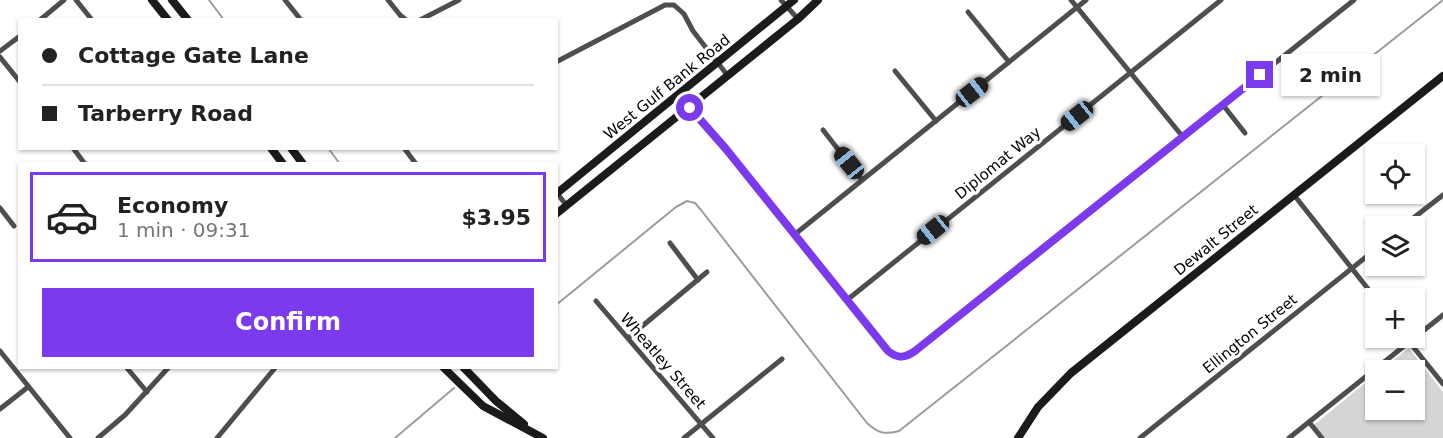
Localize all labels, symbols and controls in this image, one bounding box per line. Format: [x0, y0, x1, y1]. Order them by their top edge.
street label: West Gulf Bank Road [600, 31, 734, 143]
text: Cottage Gate Lane [78, 43, 309, 68]
callout: 2 min [1281, 54, 1380, 96]
route end [1246, 61, 1273, 88]
text: 2 min [1299, 63, 1362, 87]
car [952, 74, 992, 110]
route start [676, 94, 703, 121]
car [1057, 98, 1097, 134]
text: Tarberry Road [78, 101, 253, 126]
street label: Diplomat Way [952, 123, 1045, 203]
car [831, 143, 867, 183]
map controls [1365, 144, 1425, 420]
button: locate [1365, 144, 1425, 204]
icon: car [45, 190, 99, 244]
text: Economy [117, 193, 228, 218]
street label: Dewalt Street [1170, 201, 1262, 279]
text: $3.95 [461, 205, 531, 230]
car [913, 212, 953, 248]
button: layers [1365, 216, 1425, 276]
text: 1 min · 09:31 [117, 218, 251, 242]
button: Confirm [42, 288, 534, 357]
button: + [1365, 288, 1425, 348]
street label: Ellington Street [1199, 290, 1301, 377]
street label: Wheatley Street [616, 309, 710, 413]
button: − [1365, 360, 1425, 420]

